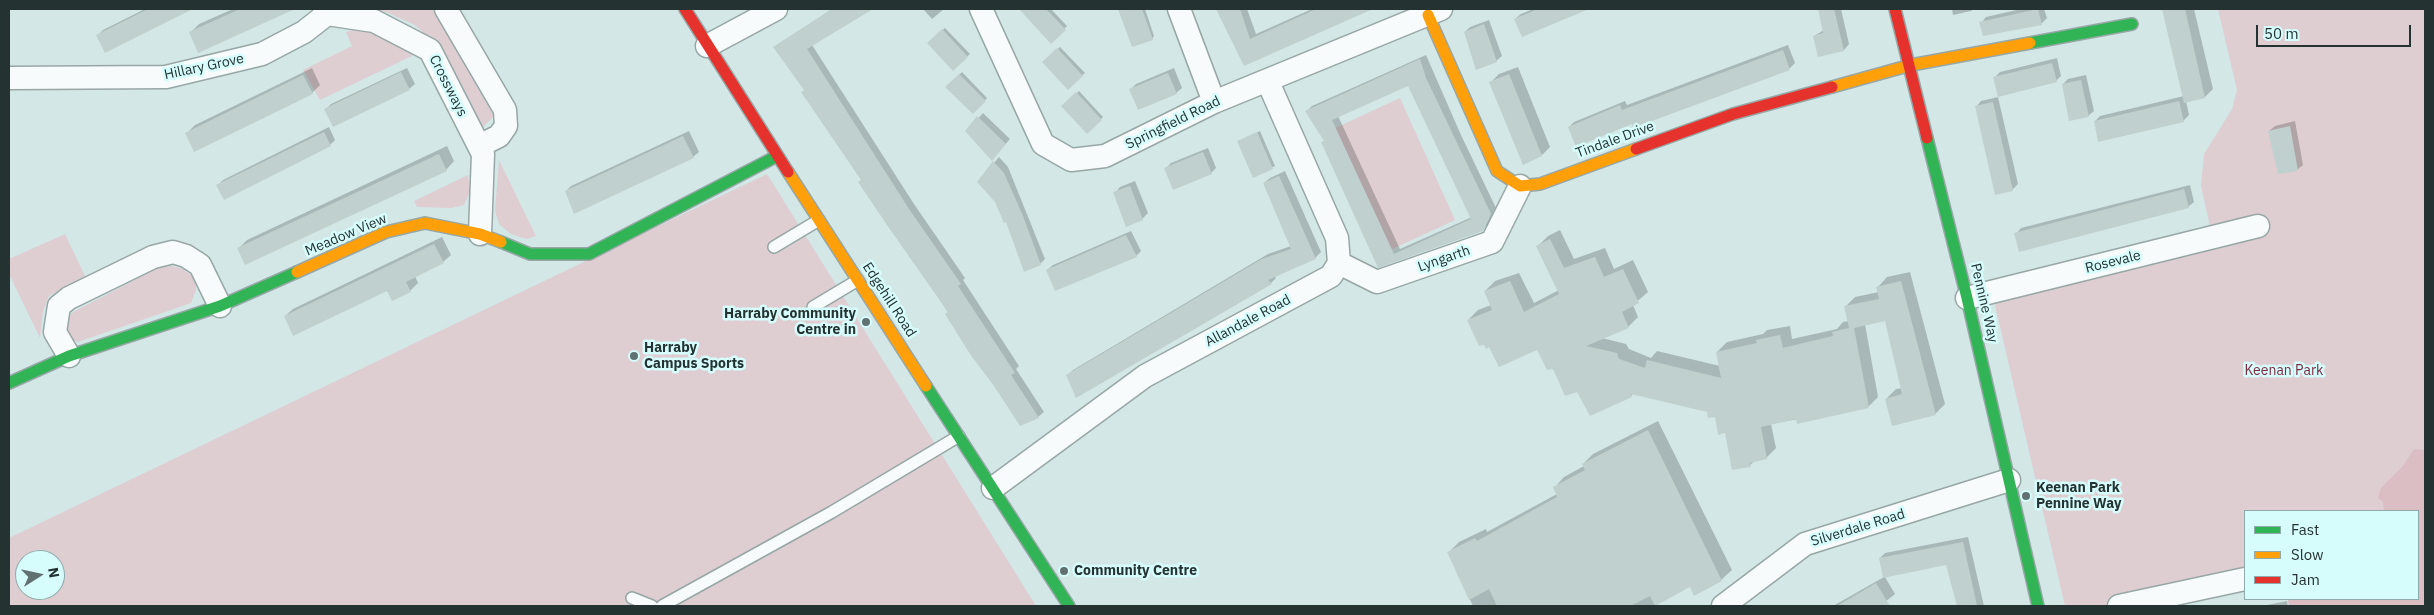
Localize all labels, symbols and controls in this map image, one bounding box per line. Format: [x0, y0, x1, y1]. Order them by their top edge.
scale bar [2259, 15, 2414, 47]
text: 50 m [2264, 24, 2299, 43]
street label: Hillary Grove [163, 50, 245, 84]
street label: Crossways [425, 52, 471, 120]
street label: Springfield Road [1123, 93, 1223, 153]
street label: Tindale Drive [1573, 118, 1657, 162]
street label: Meadow View [303, 210, 389, 260]
street label: Lyngarth [1416, 242, 1472, 276]
street label: Rosevale [2083, 247, 2143, 277]
street label: Edgehill Road [859, 260, 919, 340]
street label: Pennine Way [1967, 262, 2001, 344]
street label: Allandale Road [1202, 291, 1294, 351]
place label: Harraby Community Centre in [724, 306, 856, 338]
marker: Harraby Community Centre in [860, 316, 872, 328]
place label: Harraby Campus Sports [644, 340, 744, 372]
marker: Harraby Campus Sports [628, 350, 640, 362]
park label: Keenan Park [2245, 363, 2323, 379]
place label: Keenan Park Pennine Way [2036, 480, 2121, 512]
marker: Keenan Park Pennine Way [2020, 490, 2032, 502]
street label: Silverdale Road [1809, 506, 1907, 550]
legend [2244, 510, 2419, 600]
text: Fast [2291, 520, 2319, 539]
text: Slow [2291, 545, 2324, 564]
north arrow [15, 550, 65, 600]
place label: Community Centre [1074, 563, 1197, 579]
marker: Community Centre [1058, 565, 1070, 577]
text: N [44, 566, 64, 579]
text: Jam [2291, 570, 2320, 589]

